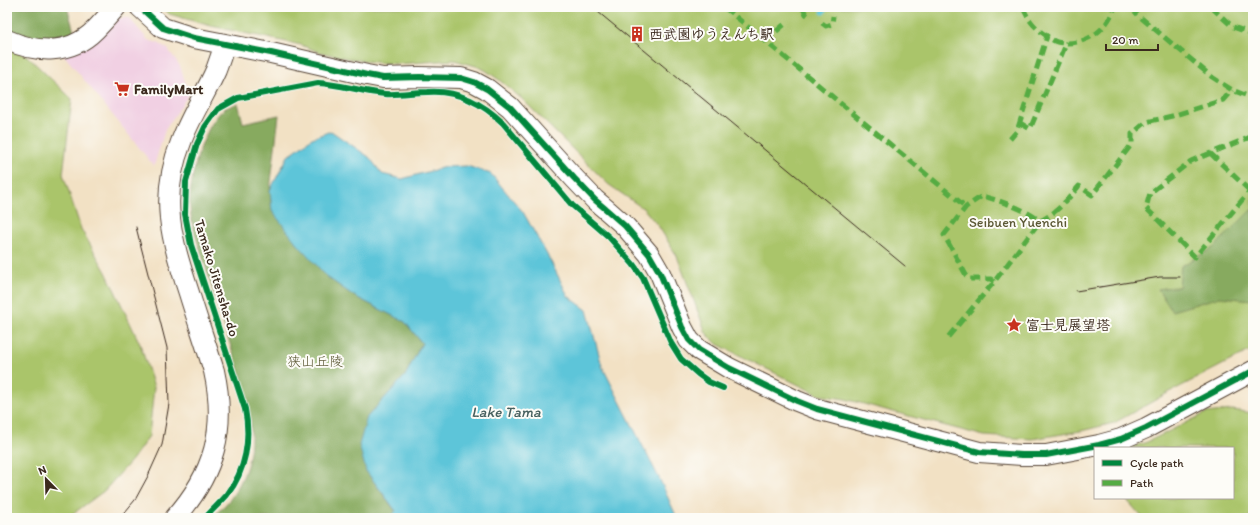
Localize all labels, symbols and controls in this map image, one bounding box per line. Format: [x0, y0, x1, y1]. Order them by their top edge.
building icon: 西武園ゆうえんち駅 [628, 25, 646, 43]
place label: 西武園ゆうえんち駅 [649, 26, 774, 43]
scale bar [1106, 26, 1158, 52]
text: 20 m [1112, 33, 1139, 47]
supermarket icon: FamilyMart [113, 80, 131, 98]
place label: FamilyMart [134, 81, 204, 98]
park label: Seibuen Yuenchi [969, 214, 1067, 231]
street label: Tamako Jitensha-do [191, 218, 242, 339]
place icon: 富士見展望塔 [1005, 316, 1023, 334]
place label: 富士見展望塔 [1026, 317, 1110, 334]
park label: 狭山丘陵 [287, 353, 343, 370]
water label: Lake Tama [471, 403, 541, 421]
legend [1094, 447, 1234, 499]
text: Cycle path [1130, 456, 1184, 470]
north arrow [26, 459, 66, 499]
text: N [36, 463, 48, 478]
text: Path [1130, 476, 1153, 490]

